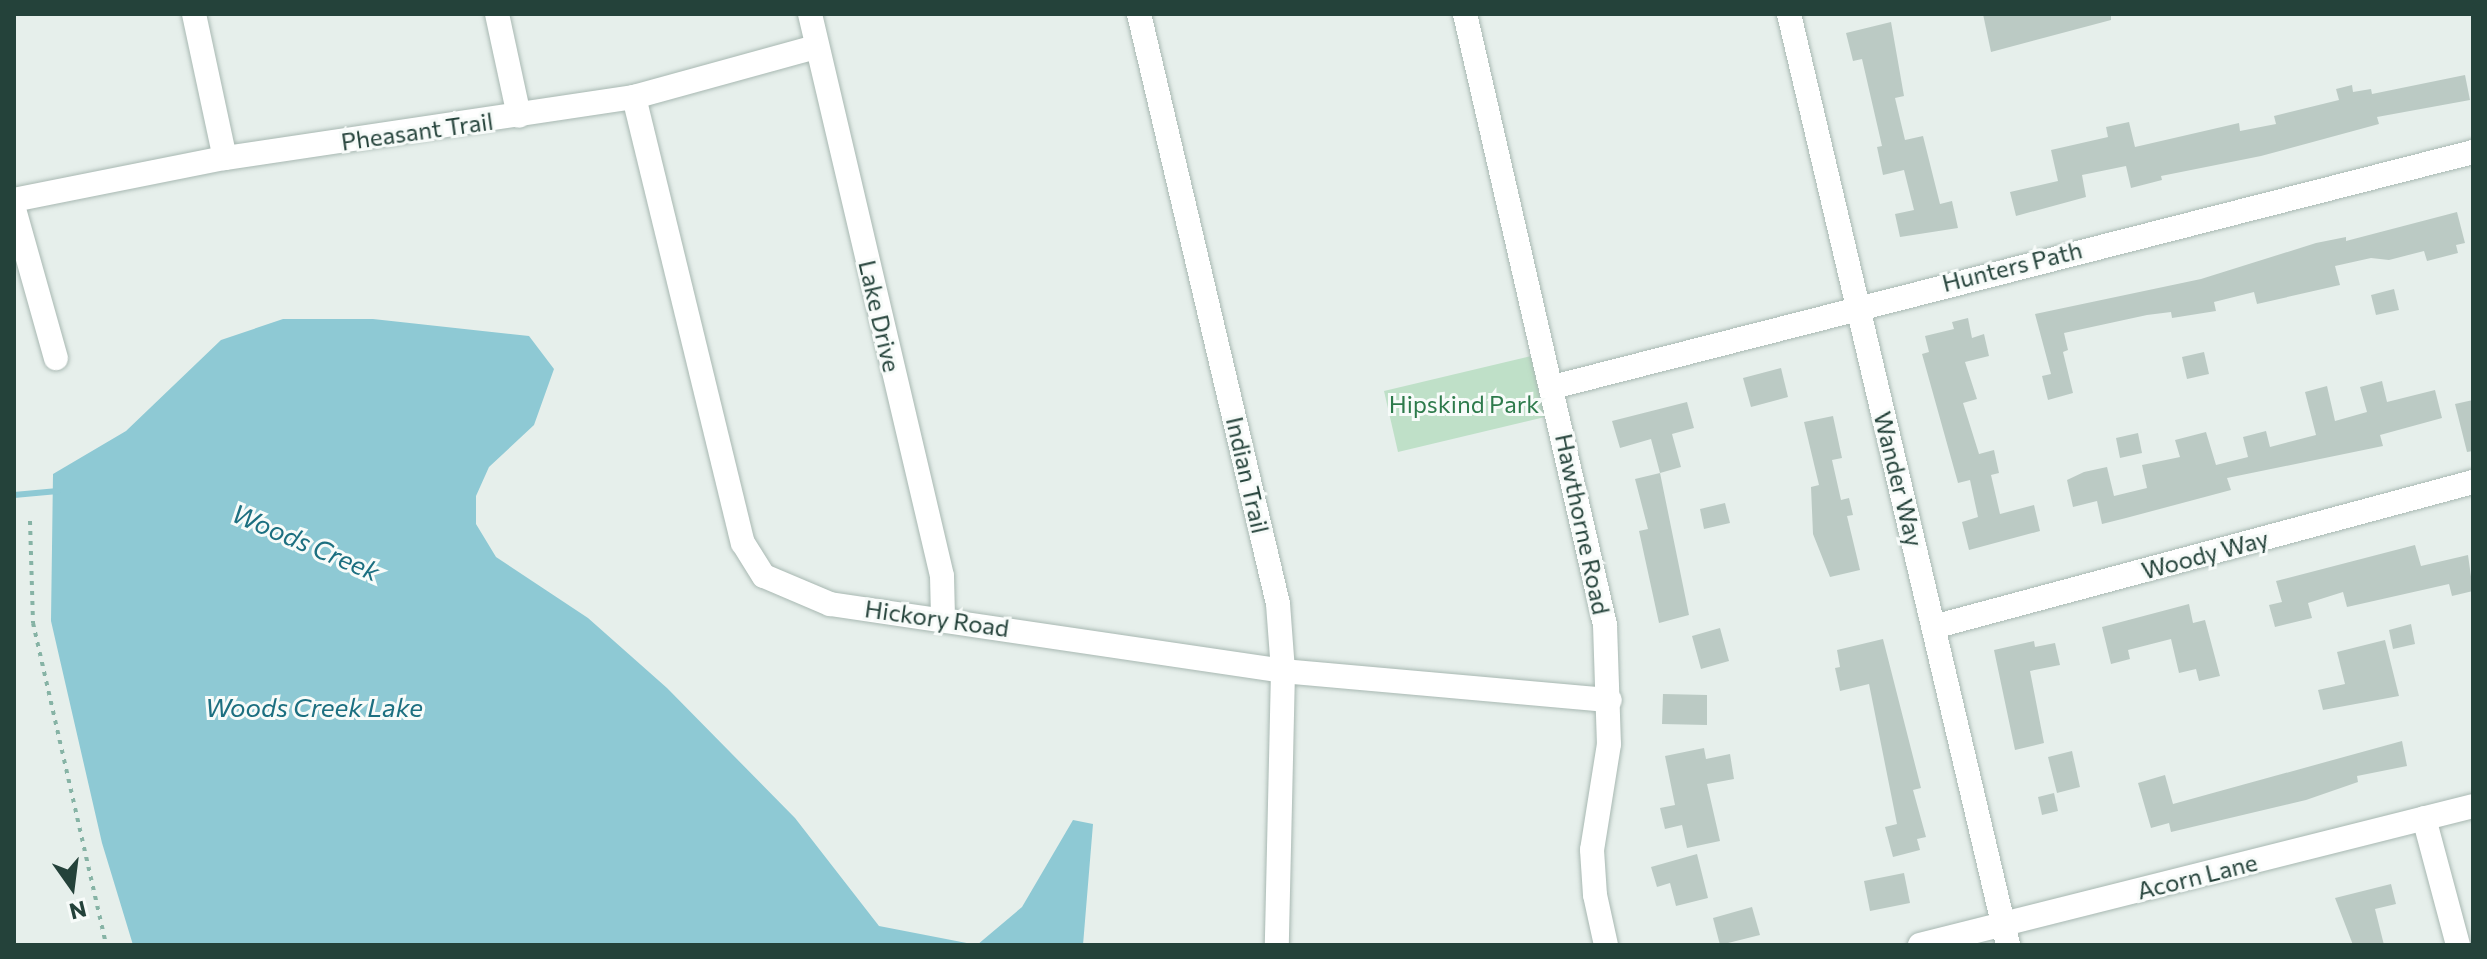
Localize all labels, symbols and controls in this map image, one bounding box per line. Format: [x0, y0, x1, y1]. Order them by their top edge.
street label: Pheasant Trail [339, 106, 495, 156]
street label: Hunters Path [1939, 235, 2085, 297]
street label: Lake Drive [853, 257, 907, 375]
park label: Hipskind Park [1389, 390, 1539, 418]
street label: Wander Way [1868, 409, 1930, 549]
street label: Indian Trail [1221, 414, 1275, 536]
street label: Hawthorne Road [1550, 431, 1616, 617]
water label: Woods Creek [228, 497, 384, 587]
street label: Woody Way [2138, 523, 2272, 585]
street label: Hickory Road [863, 594, 1011, 642]
water label: Woods Creek Lake [205, 691, 423, 723]
north arrow [32, 847, 112, 927]
street label: Acorn Lane [2134, 847, 2260, 905]
text: N [67, 896, 89, 926]

